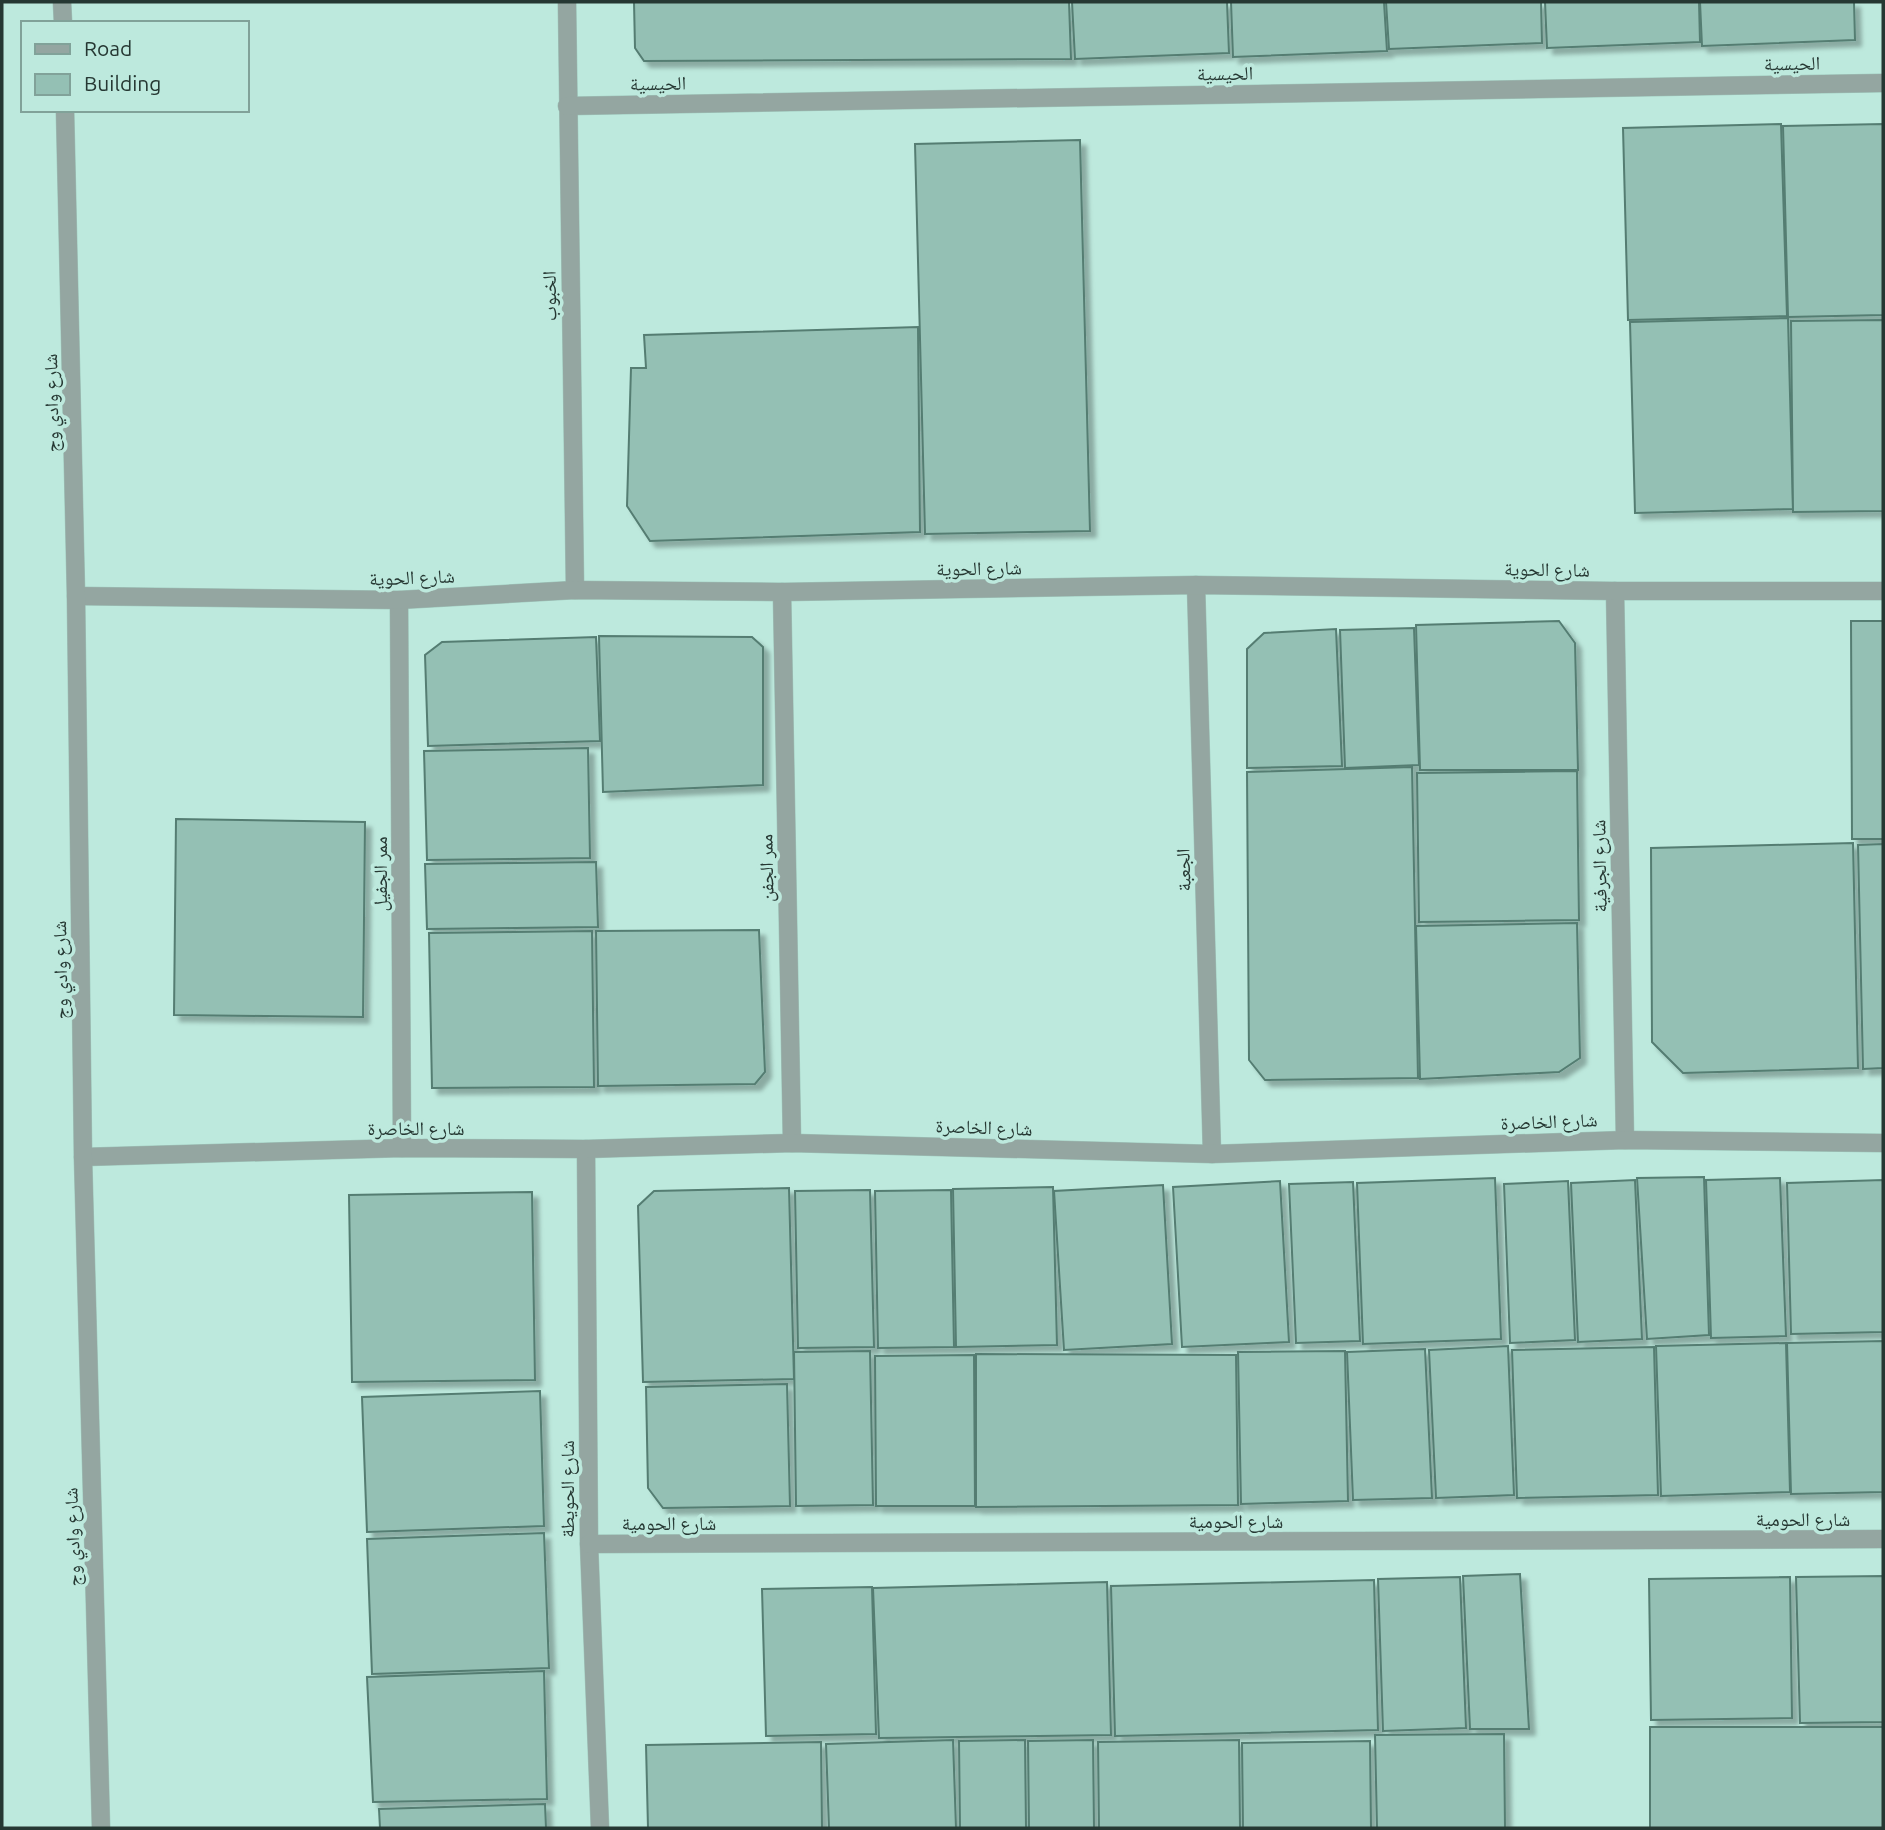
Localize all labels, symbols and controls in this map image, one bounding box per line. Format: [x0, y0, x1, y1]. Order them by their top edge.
legend [21, 21, 248, 112]
text: Road [84, 36, 132, 60]
street label: الحيسية [1764, 52, 1820, 75]
street label: الحيسية [1197, 62, 1253, 85]
text: Building [84, 71, 161, 95]
street label: الحيسية [630, 72, 686, 95]
street label: الخبوب [538, 271, 561, 321]
street label: شارع وادي وج [39, 353, 68, 453]
street label: شارع الحوية [936, 556, 1022, 581]
street label: شارع الحوية [1504, 557, 1590, 582]
street label: شارع الحوية [369, 565, 455, 590]
street label: شارع الجرفية [1587, 819, 1612, 913]
street label: ممر الجفن [754, 834, 779, 902]
street label: ممر الجفيل [369, 836, 392, 912]
street label: الجعبة [1171, 848, 1195, 892]
street label: شارع وادي وج [48, 920, 77, 1020]
street label: شارع الخاصرة [1500, 1108, 1598, 1135]
street label: شارع الخاصرة [935, 1114, 1033, 1141]
street label: شارع الخاصرة [368, 1117, 464, 1140]
street label: شارع الحويطة [556, 1440, 579, 1538]
street label: شارع وادي وج [59, 1487, 90, 1587]
street label: شارع الحومية [1756, 1508, 1850, 1531]
street label: شارع الحومية [1189, 1510, 1283, 1533]
street label: شارع الحومية [622, 1512, 716, 1535]

